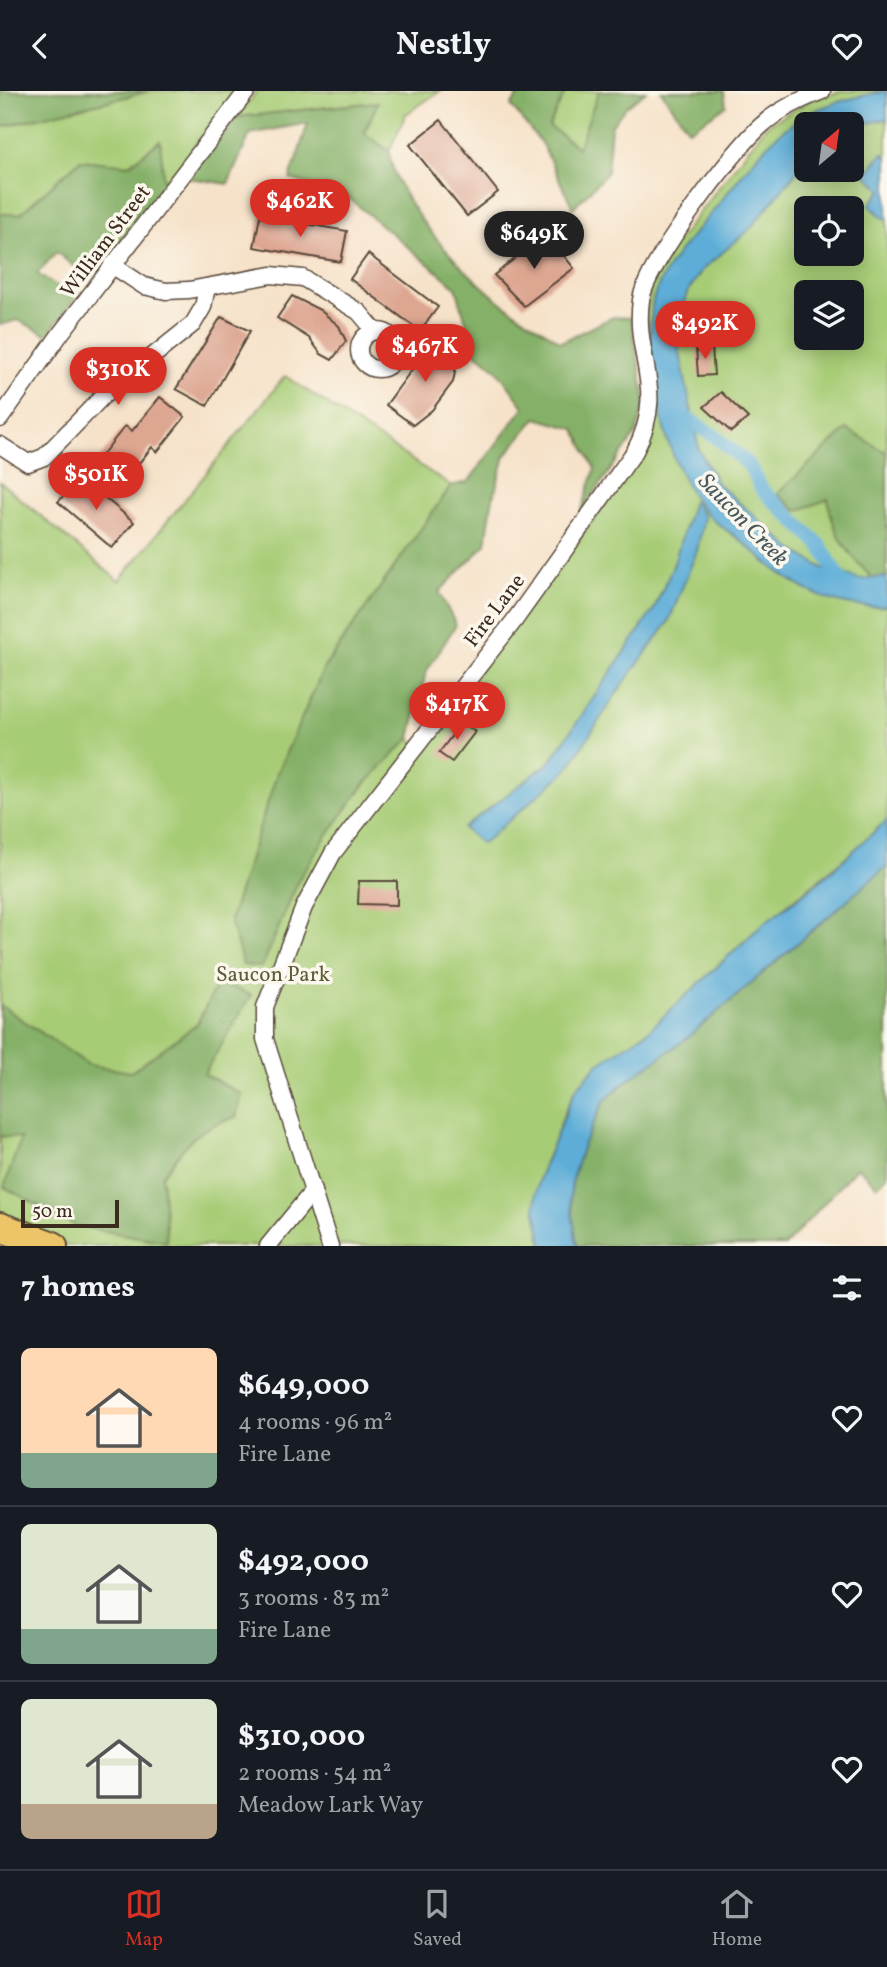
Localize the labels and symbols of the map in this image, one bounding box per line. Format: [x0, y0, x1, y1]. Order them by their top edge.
north arrow [794, 112, 864, 182]
pin: $462K [251, 179, 349, 239]
street label: William Street [54, 180, 158, 304]
pin: $649K [485, 211, 583, 271]
pin: $492K [656, 301, 754, 361]
pin: $467K [376, 324, 474, 384]
pin: $310K [69, 347, 167, 407]
pin: $501K [47, 453, 145, 512]
water label: Saucon Creek [690, 467, 795, 574]
street label: Fire Lane [458, 568, 532, 654]
pin: $417K [408, 683, 506, 742]
park label: Saucon Park [216, 961, 331, 990]
scale bar [21, 1197, 119, 1229]

